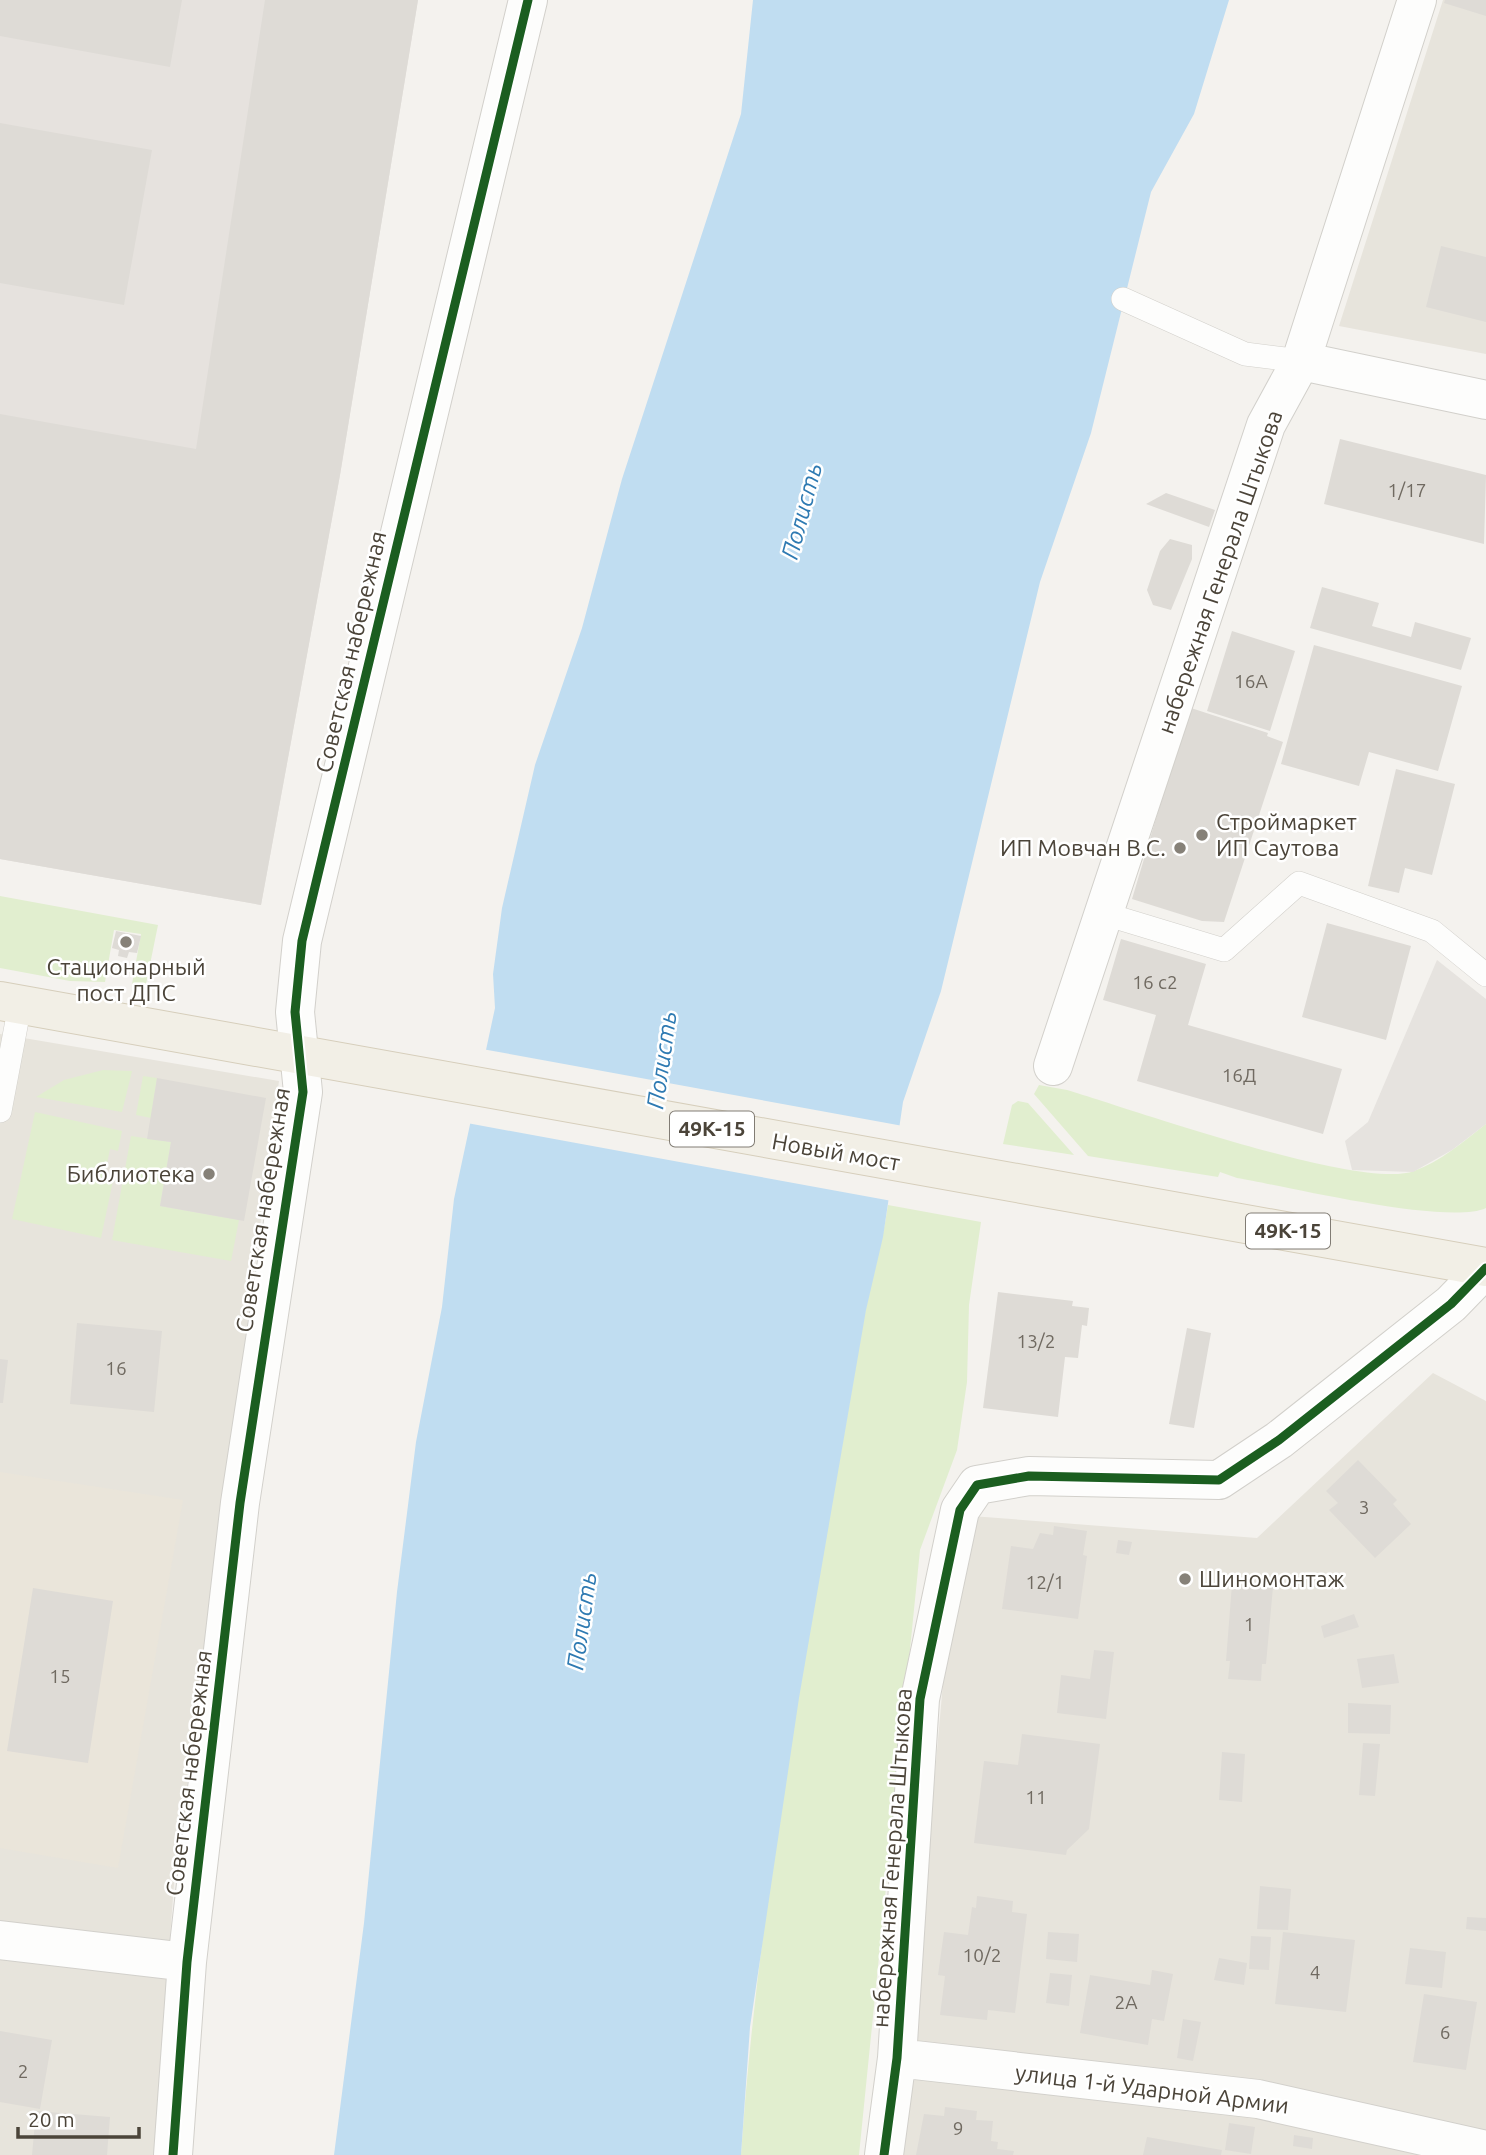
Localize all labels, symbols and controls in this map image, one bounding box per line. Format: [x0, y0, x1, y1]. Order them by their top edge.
street label: набережная Генерала Штыкова [1152, 407, 1287, 737]
water label: Полисть [776, 460, 827, 562]
house number: 1/17 [1387, 479, 1427, 501]
street label: Советская набережная [311, 529, 391, 775]
house number: 16А [1234, 670, 1269, 692]
place label: Строймаркет ИП Саутова [1216, 809, 1357, 860]
marker: Строймаркет ИП Саутова [1194, 827, 1210, 843]
place label: ИП Мовчан В.С. [1000, 835, 1166, 860]
marker: ИП Мовчан В.С. [1172, 840, 1188, 856]
marker: Стационарный пост ДПС [118, 934, 134, 950]
place label: Стационарный пост ДПС [47, 954, 206, 1005]
house number: 16 с2 [1132, 971, 1178, 993]
water label: Полисть [641, 1009, 682, 1111]
house number: 16Д [1222, 1064, 1256, 1086]
street label: Советская набережная [231, 1086, 294, 1334]
road number: 49К-15 [670, 1112, 754, 1146]
street label: Новый мост [770, 1128, 902, 1175]
place label: Библиотека [67, 1161, 195, 1186]
marker: Библиотека [201, 1166, 217, 1182]
road number: 49К-15 [1246, 1214, 1330, 1248]
house number: 13/2 [1016, 1330, 1056, 1352]
house number: 16 [105, 1357, 127, 1379]
house number: 3 [1359, 1496, 1369, 1518]
place label: Шиномонтаж [1199, 1566, 1345, 1591]
water label: Полисть [561, 1570, 602, 1672]
house number: 12/1 [1025, 1571, 1065, 1593]
marker: Шиномонтаж [1177, 1571, 1193, 1587]
house number: 1 [1244, 1613, 1254, 1635]
street label: Советская набережная [161, 1649, 216, 1897]
house number: 15 [49, 1665, 71, 1687]
street label: набережная Генерала Штыкова [867, 1687, 916, 2029]
house number: 11 [1025, 1786, 1047, 1808]
house number: 10/2 [962, 1944, 1002, 1966]
house number: 4 [1310, 1961, 1320, 1983]
house number: 2А [1114, 1991, 1138, 2013]
house number: 6 [1440, 2021, 1450, 2043]
street label: улица 1-й Ударной Армии [1014, 2059, 1290, 2118]
house number: 2 [18, 2060, 28, 2082]
scale bar [18, 2096, 138, 2140]
text: 20 m [28, 2107, 75, 2131]
house number: 9 [953, 2117, 963, 2139]

